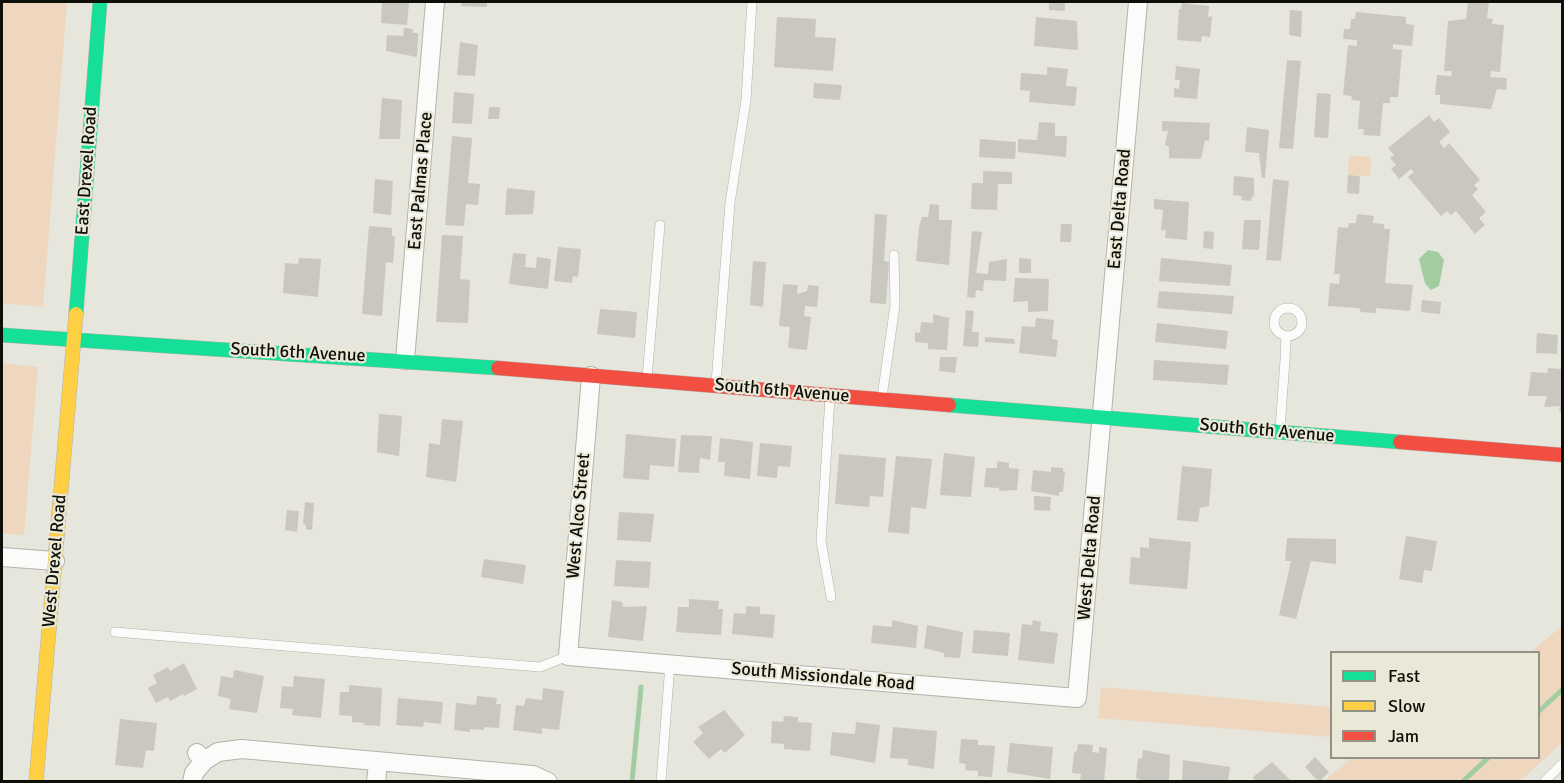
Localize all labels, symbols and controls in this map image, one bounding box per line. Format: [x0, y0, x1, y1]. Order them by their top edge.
street label: East Drexel Road [72, 106, 102, 236]
street label: East Palmas Place [404, 111, 438, 251]
street label: East Delta Road [1104, 148, 1136, 270]
street label: South 6th Avenue [230, 339, 366, 367]
street label: South 6th Avenue [714, 374, 850, 408]
street label: South 6th Avenue [1199, 414, 1335, 448]
street label: West Alco Street [563, 452, 595, 580]
street label: West Drexel Road [38, 494, 72, 628]
street label: West Delta Road [1074, 495, 1106, 621]
legend [1330, 651, 1540, 759]
street label: South Missiondale Road [731, 658, 915, 696]
text: Fast [1388, 665, 1420, 687]
text: Slow [1388, 695, 1425, 717]
text: Jam [1388, 725, 1419, 747]

